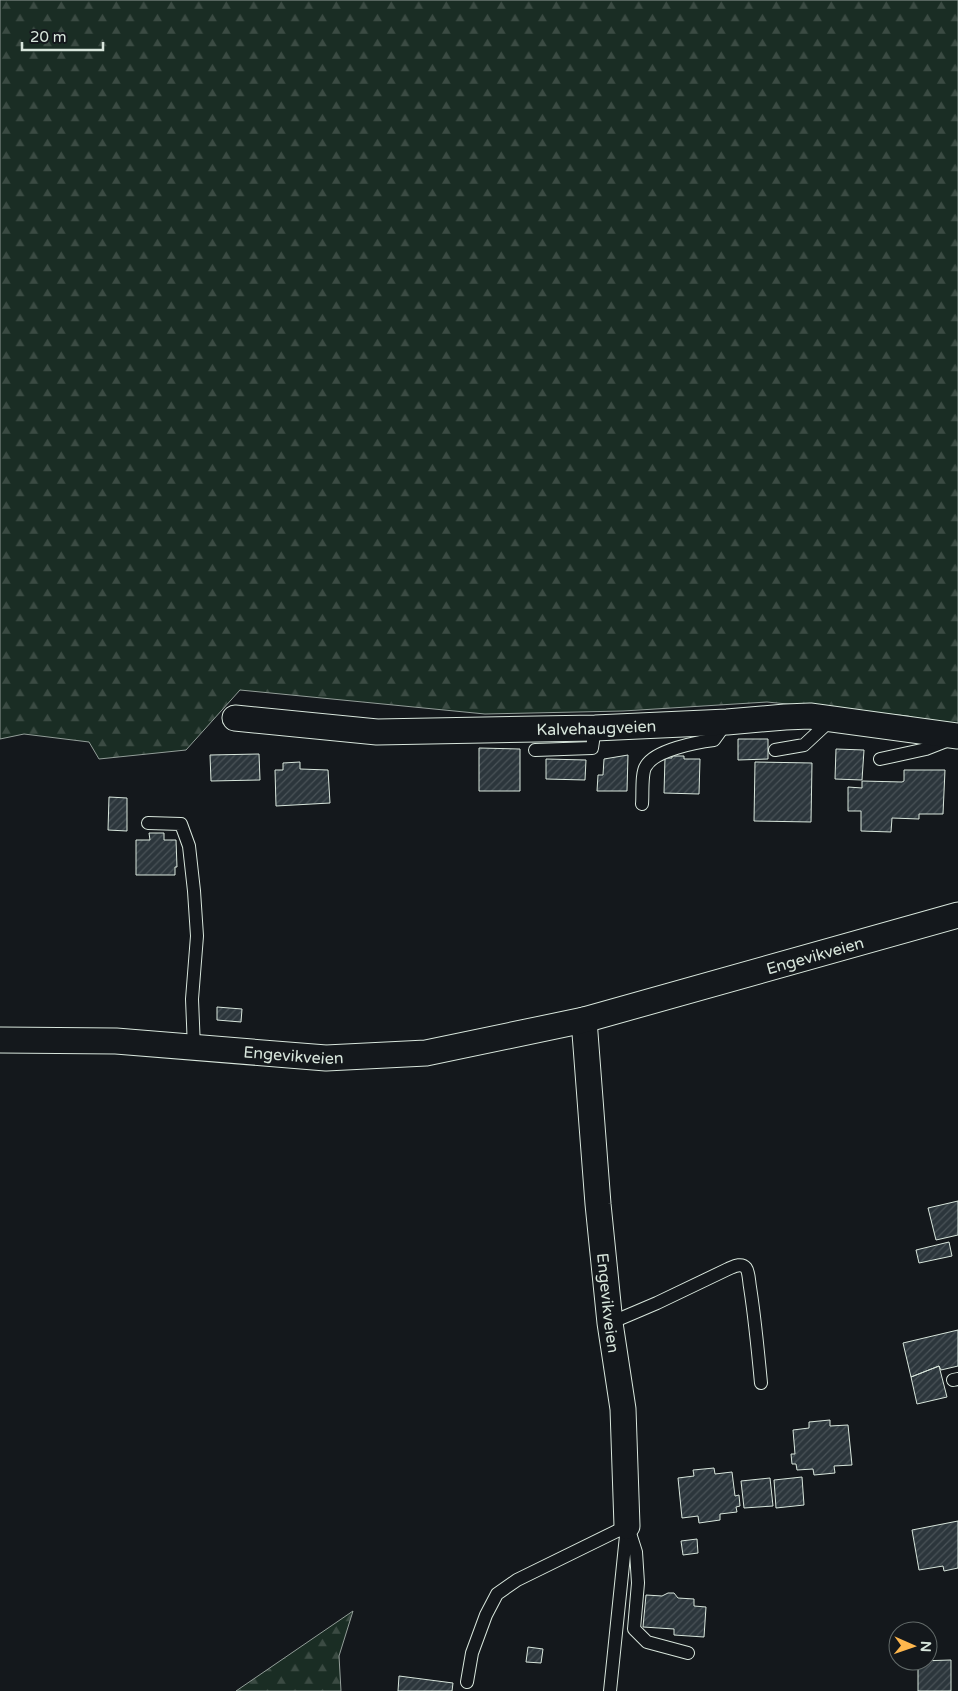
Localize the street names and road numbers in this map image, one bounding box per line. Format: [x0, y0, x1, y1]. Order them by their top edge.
street label: Kalvehaugveien [536, 716, 657, 740]
street label: Engevikveien [764, 933, 866, 979]
street label: Engevikveien [242, 1042, 344, 1069]
street label: Engevikveien [592, 1252, 623, 1354]

